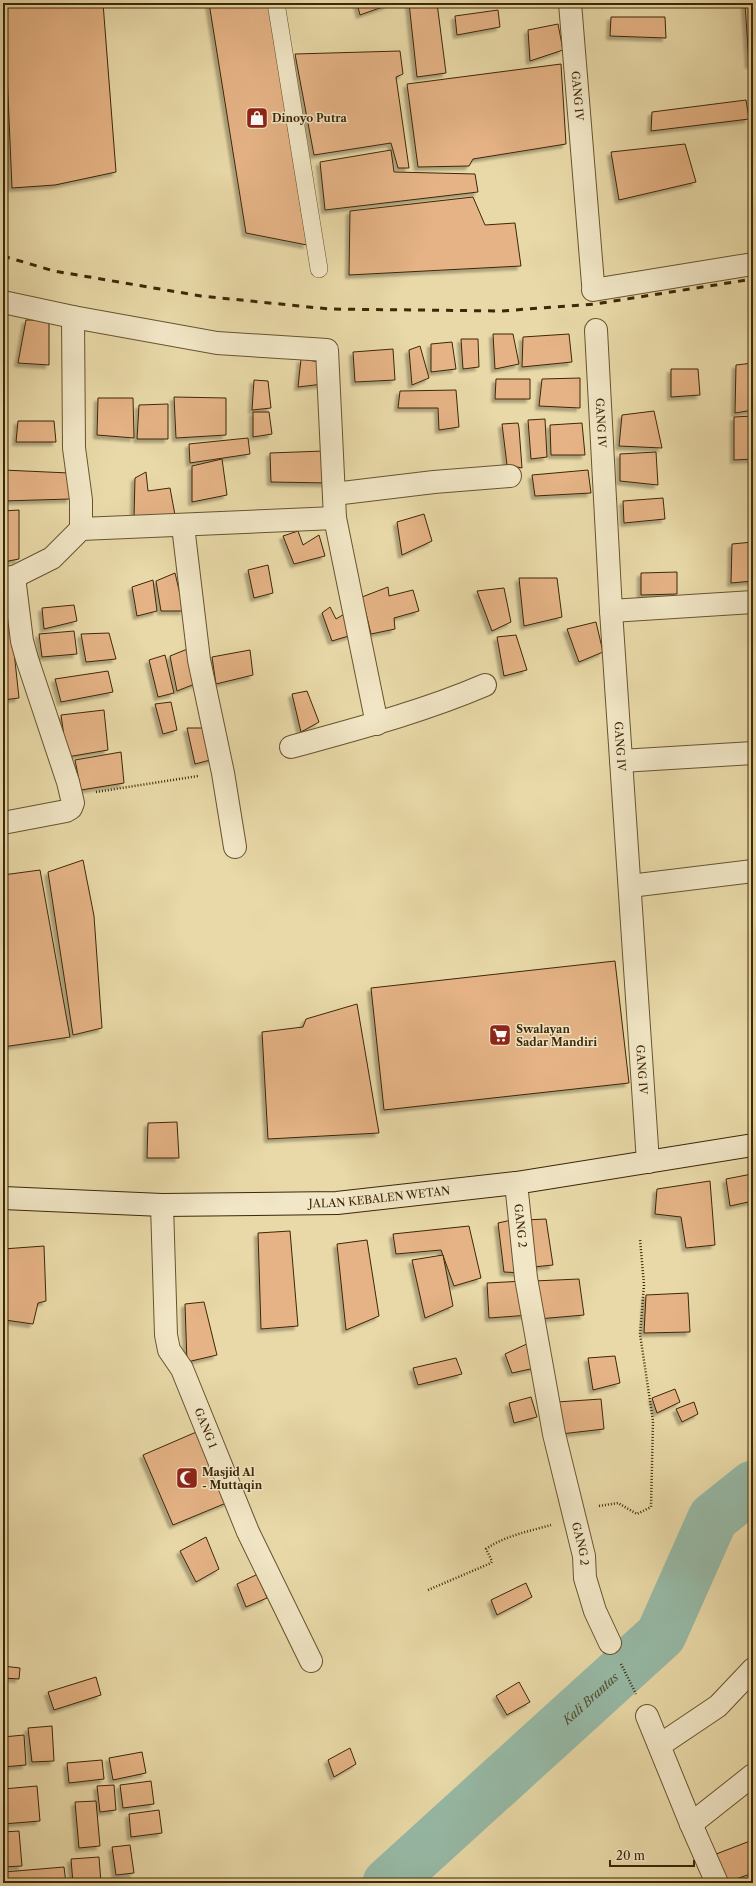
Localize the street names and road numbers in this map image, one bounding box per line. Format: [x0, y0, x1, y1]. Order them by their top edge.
street label: GANG IV [569, 70, 587, 122]
street label: GANG IV [593, 398, 609, 449]
street label: GANG IV [611, 721, 629, 773]
street label: GANG IV [633, 1044, 651, 1096]
street label: JALAN KEBALEN WETAN [307, 1183, 451, 1210]
street label: GANG 2 [511, 1203, 530, 1248]
street label: GANG 1 [191, 1406, 220, 1451]
street label: GANG 2 [569, 1521, 591, 1566]

